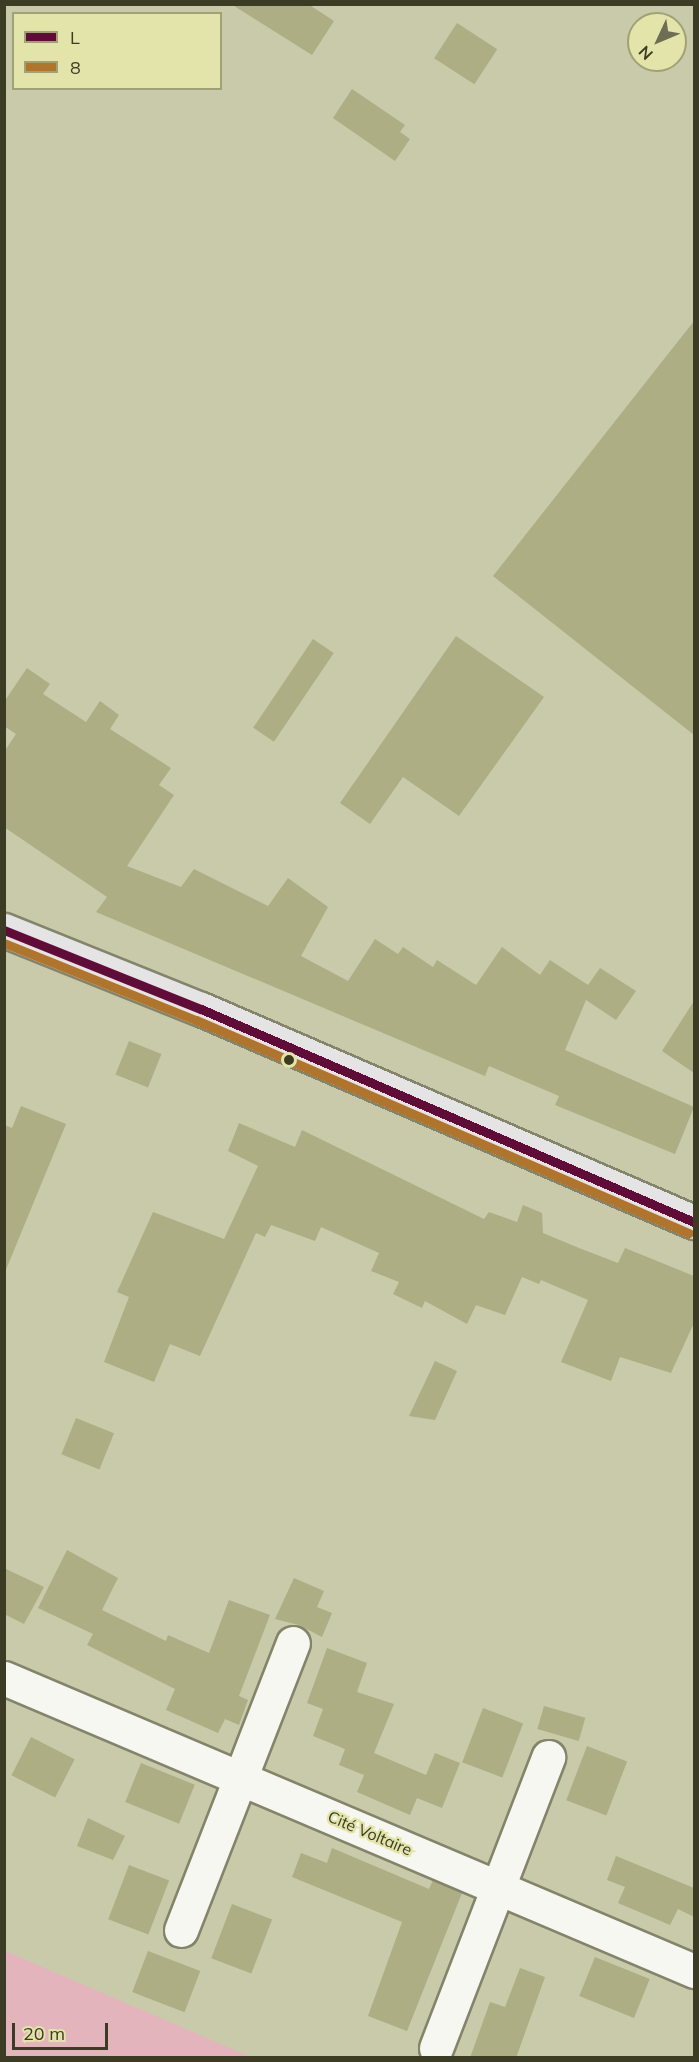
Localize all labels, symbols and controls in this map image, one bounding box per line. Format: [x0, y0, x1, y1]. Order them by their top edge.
legend [12, 12, 222, 90]
north arrow [627, 12, 687, 72]
text: L [70, 26, 80, 49]
text: N [634, 42, 657, 64]
text: 8 [70, 56, 81, 79]
unlabelled marker [283, 1054, 295, 1066]
street label: Cité Voltaire [325, 1807, 415, 1859]
scale bar [15, 2011, 111, 2049]
text: 20 m [23, 2022, 65, 2045]

